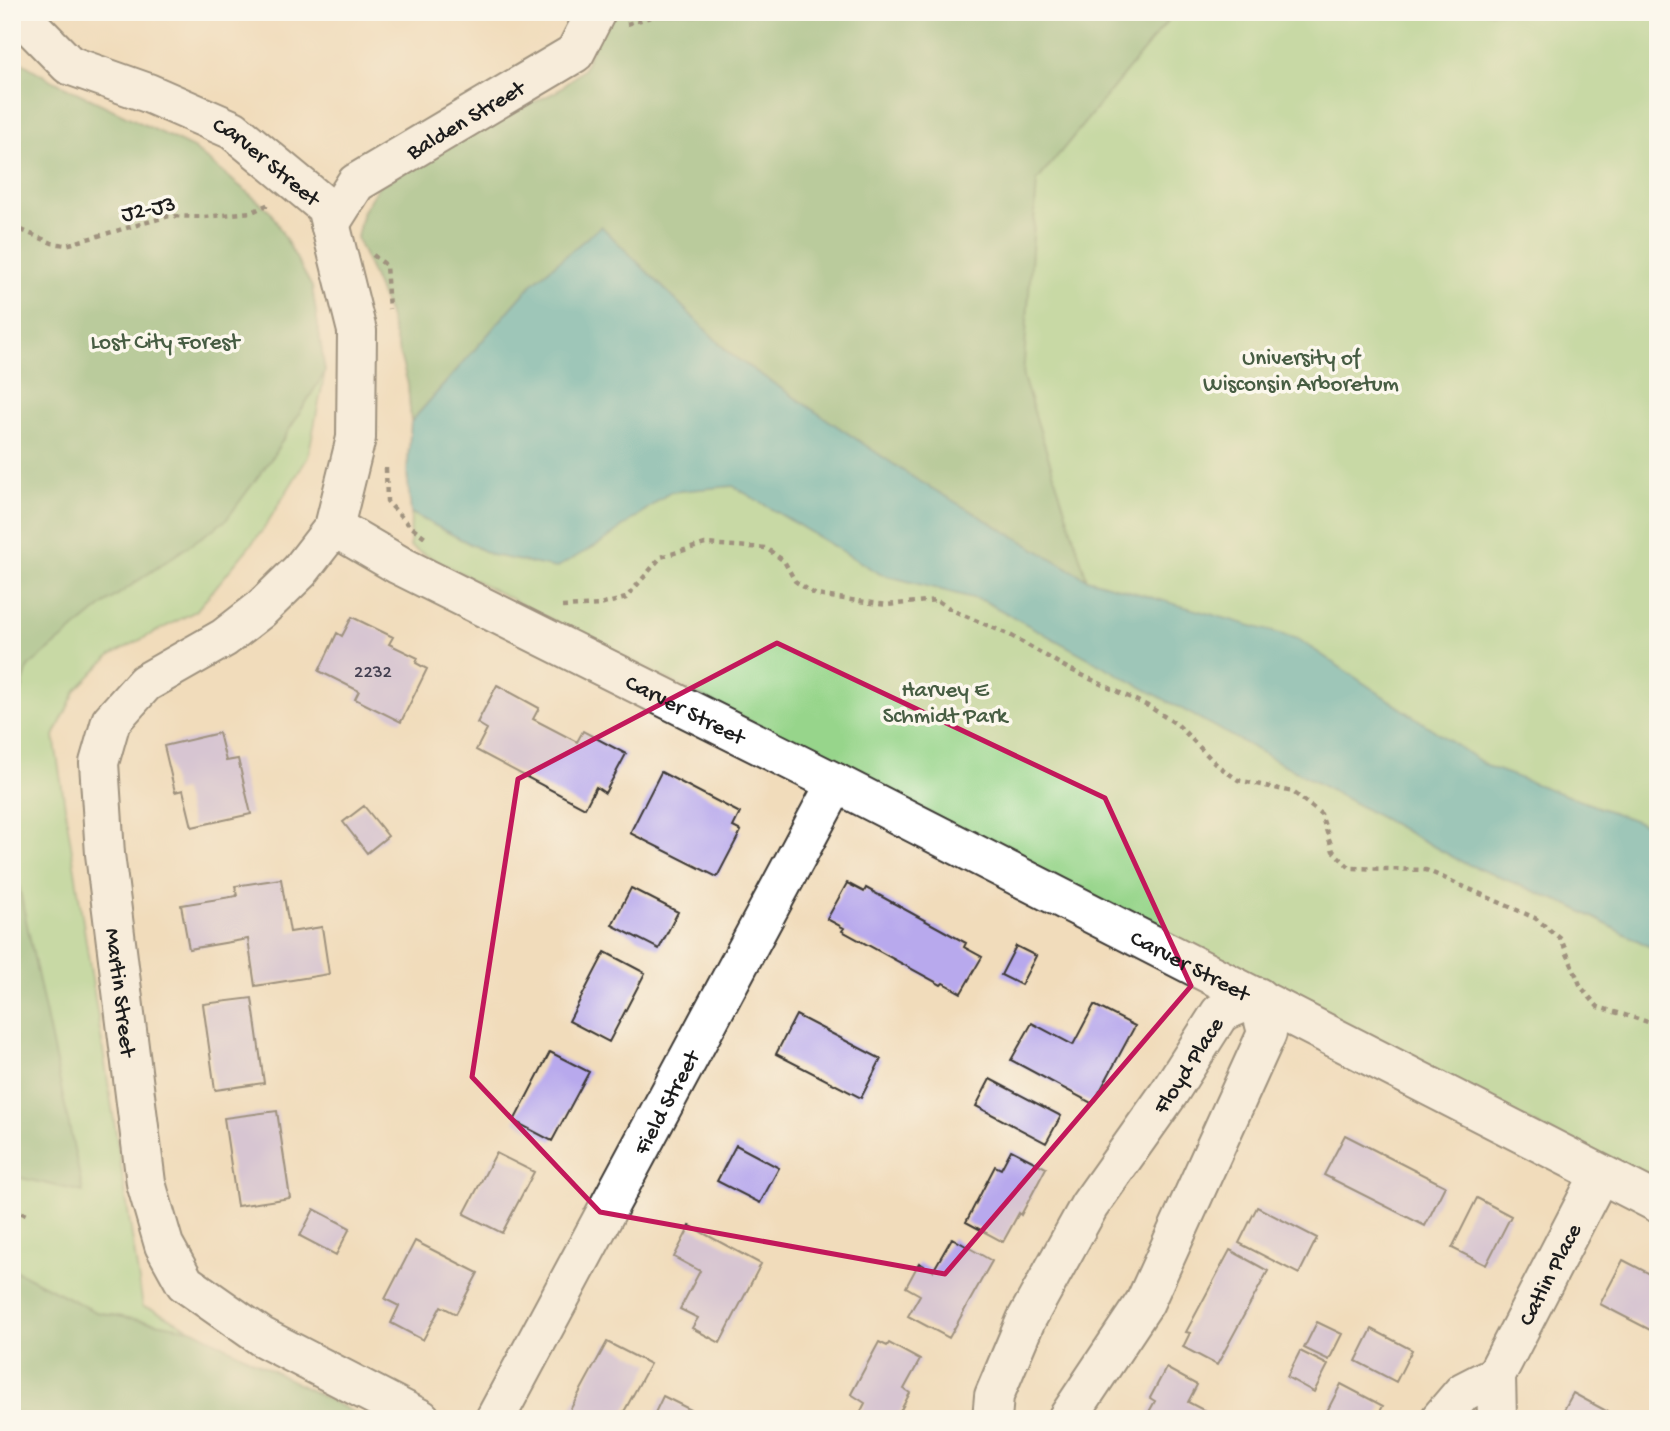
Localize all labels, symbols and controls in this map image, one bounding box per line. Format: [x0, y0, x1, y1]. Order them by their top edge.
street label: Balden Street [402, 75, 532, 167]
street label: Carver Street [208, 113, 326, 215]
street label: J2-J3 [119, 192, 178, 229]
park label: Lost City Forest [91, 330, 241, 357]
park label: University of Wisconsin Arboretum [1203, 346, 1399, 399]
house number: 2232 [354, 662, 392, 685]
street label: Carver Street [620, 670, 750, 753]
park label: Harvey E Schmidt Park [883, 678, 1010, 731]
street label: Carver Street [1125, 926, 1255, 1010]
street label: Martin Street [97, 927, 140, 1060]
street label: Floyd Place [1148, 1012, 1231, 1121]
street label: Field Street [629, 1045, 708, 1161]
street label: Catlin Place [1514, 1219, 1590, 1331]

